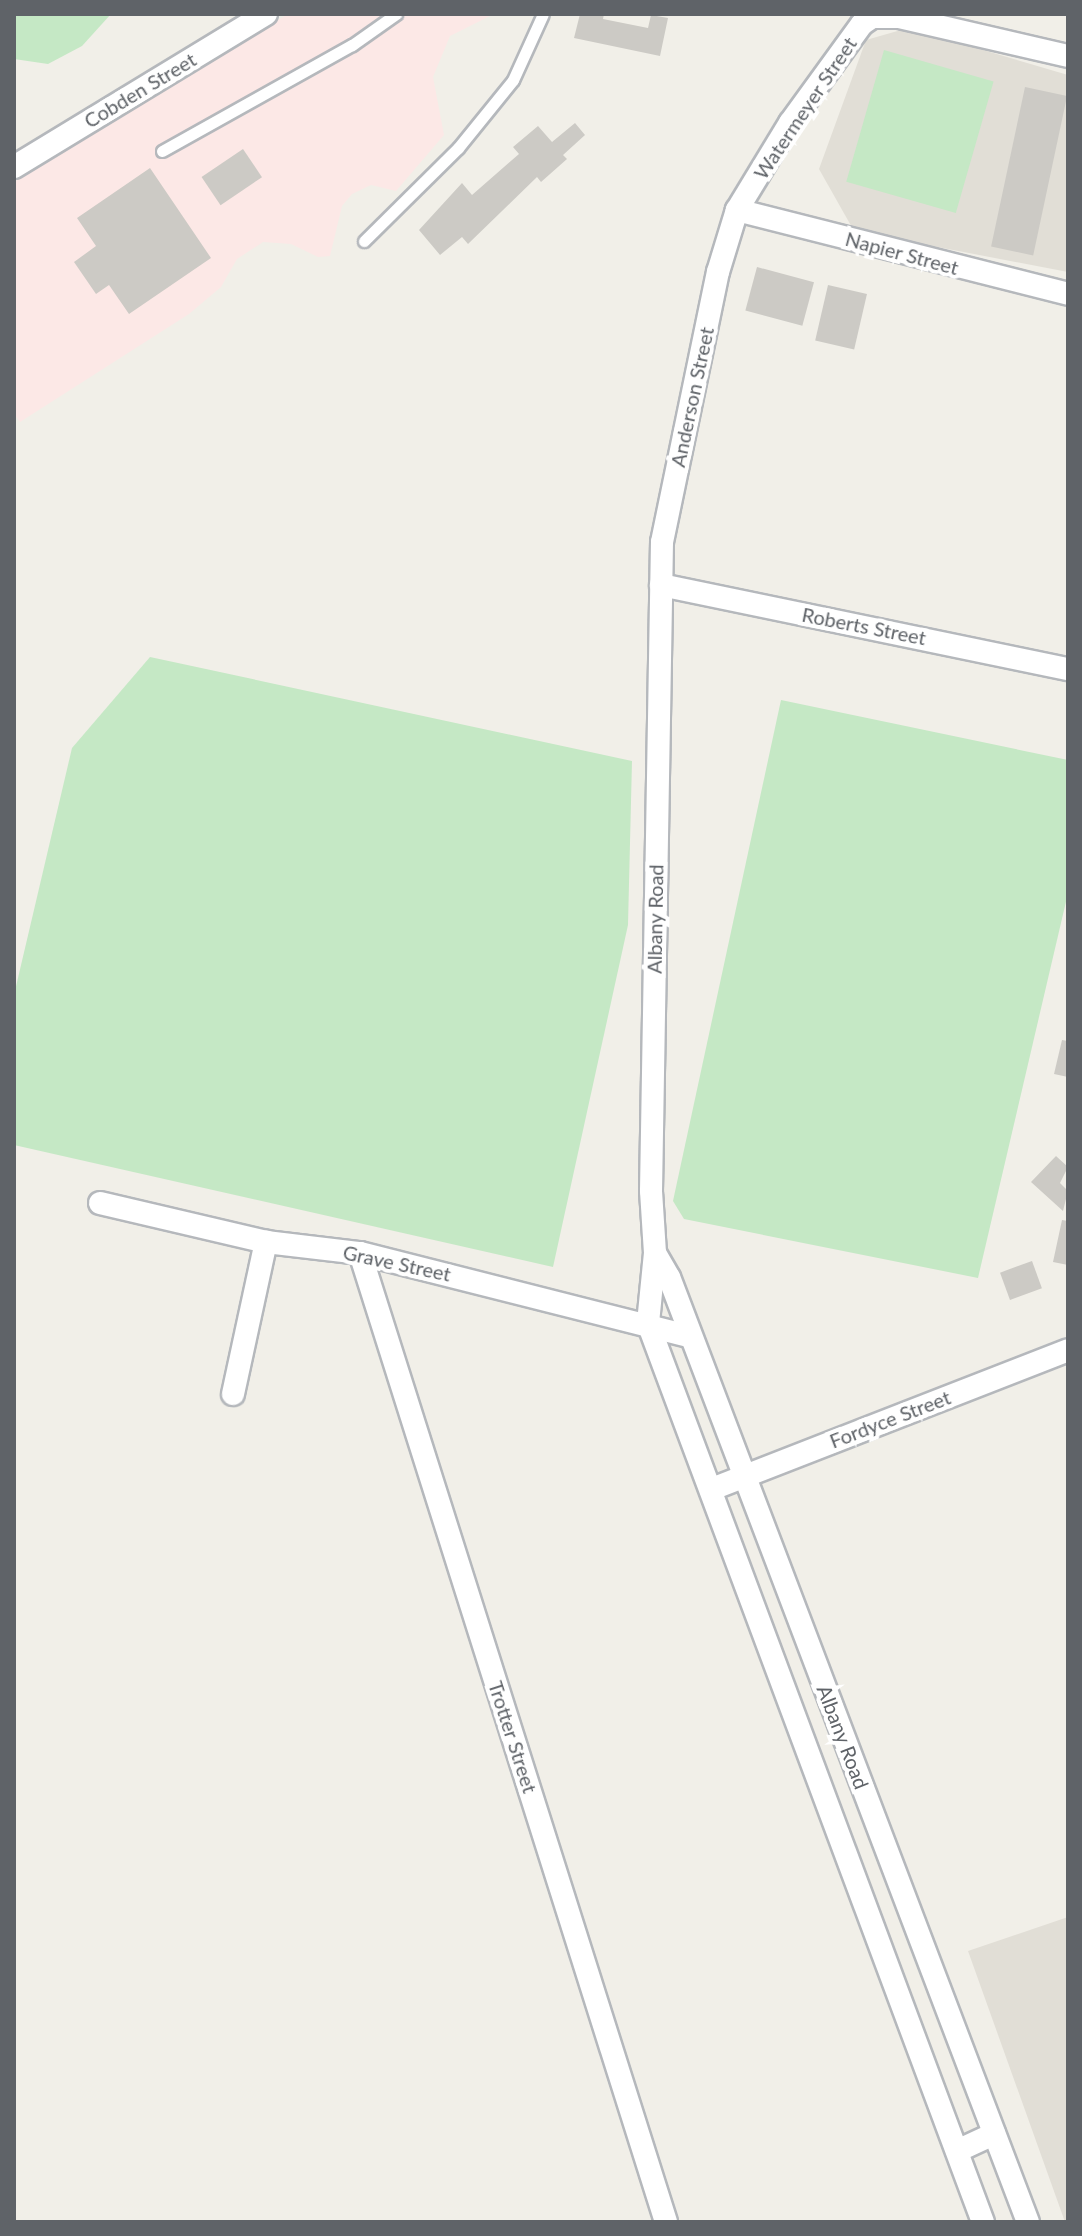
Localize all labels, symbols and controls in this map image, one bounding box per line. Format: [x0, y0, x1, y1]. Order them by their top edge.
street label: Watermeyer Street [748, 32, 862, 184]
street label: Cobden Street [80, 47, 200, 133]
street label: Napier Street [843, 226, 961, 280]
street label: Anderson Street [665, 325, 719, 469]
street label: Roberts Street [800, 602, 928, 650]
street label: Albany Road [642, 864, 668, 974]
street label: Grave Street [341, 1240, 453, 1286]
street label: Fordyce Street [826, 1385, 954, 1453]
street label: Trotter Street [484, 1678, 542, 1796]
street label: Albany Road [812, 1681, 874, 1793]

